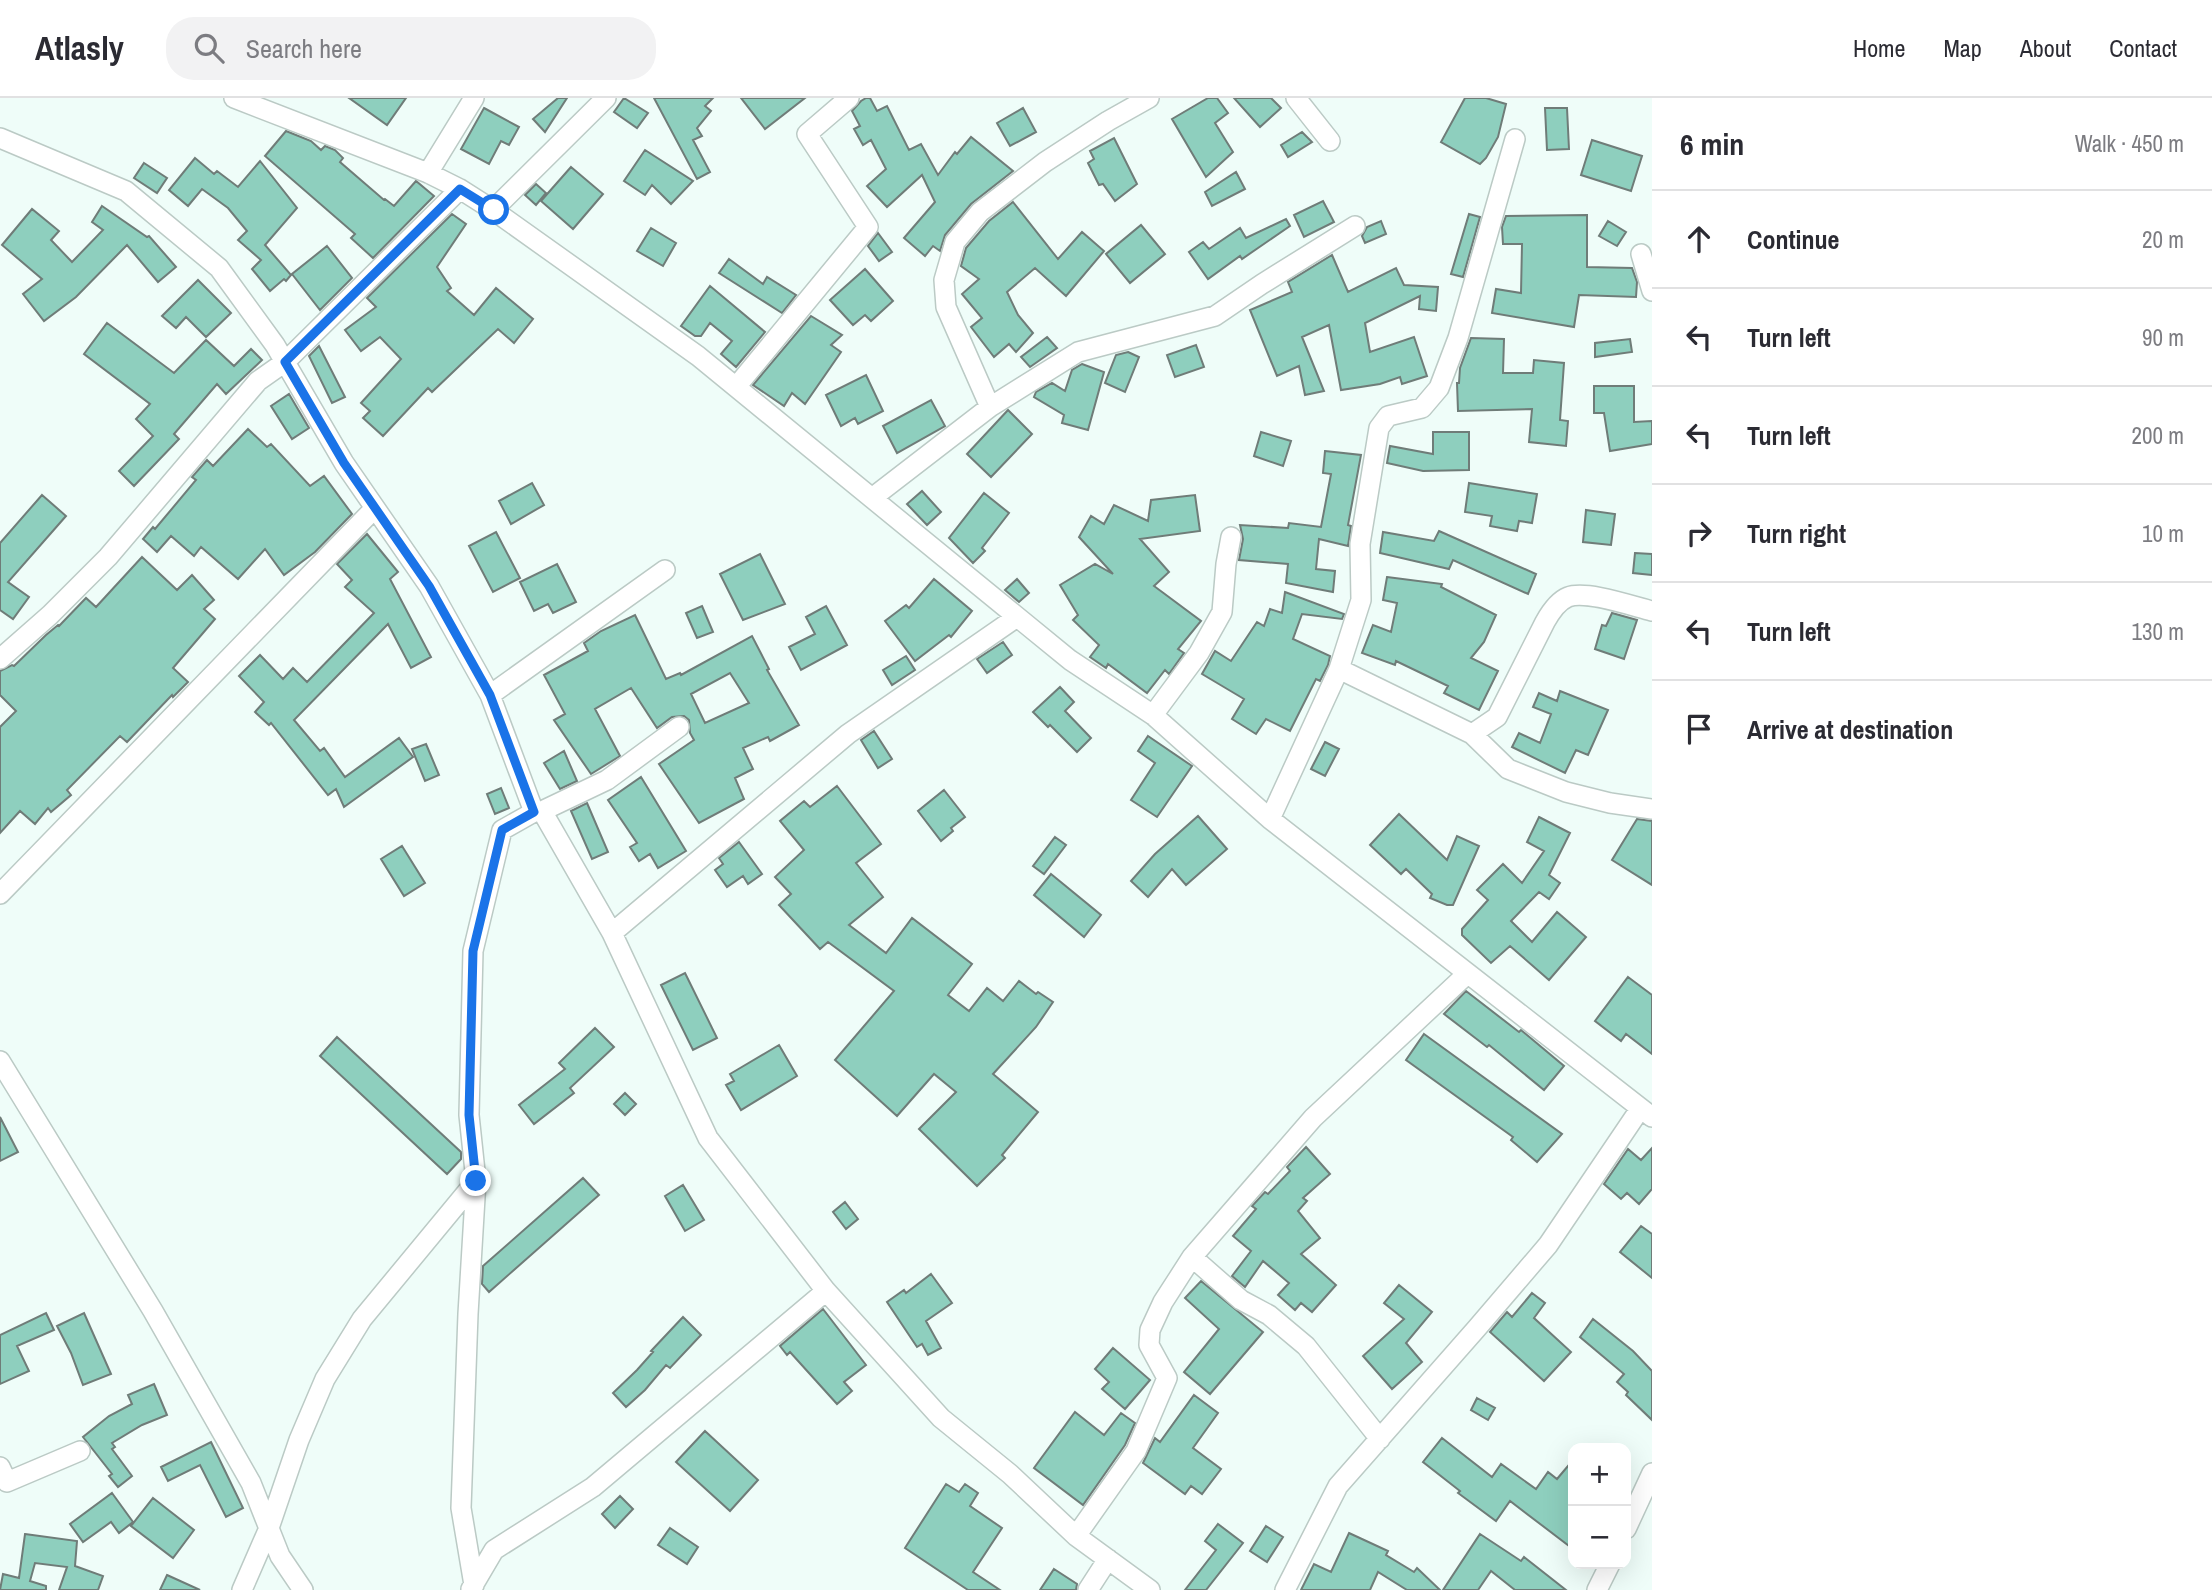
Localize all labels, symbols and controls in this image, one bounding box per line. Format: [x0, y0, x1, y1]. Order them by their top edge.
search box [166, 17, 656, 80]
text: Atlasly [35, 26, 124, 70]
icon: search [190, 29, 228, 67]
text: Search here [246, 31, 362, 66]
text: Home [1853, 32, 1905, 64]
text: Map [1943, 32, 1982, 64]
text: About [2020, 32, 2071, 64]
text: Contact [2109, 32, 2177, 64]
text: 6 min [1680, 124, 1744, 164]
text: Walk · 450 m [2075, 128, 2184, 159]
route start [478, 194, 509, 225]
icon: ahead [1680, 220, 1718, 258]
text: Continue [1747, 222, 1839, 257]
text: 20 m [2142, 224, 2184, 255]
icon: left [1680, 318, 1718, 356]
text: Turn left [1747, 320, 1831, 355]
text: 90 m [2142, 322, 2184, 353]
icon: left [1680, 416, 1718, 454]
text: Turn left [1747, 418, 1831, 453]
text: 200 m [2132, 420, 2184, 451]
icon: right [1680, 514, 1718, 552]
text: Turn right [1747, 516, 1846, 551]
text: 10 m [2142, 518, 2184, 549]
icon: left [1680, 612, 1718, 650]
text: Turn left [1747, 614, 1831, 649]
text: 130 m [2132, 616, 2184, 647]
icon: arrive [1680, 710, 1718, 748]
text: Arrive at destination [1747, 712, 1953, 747]
route end [460, 1165, 491, 1196]
map controls [1568, 1443, 1631, 1569]
button: + [1568, 1443, 1631, 1506]
button: − [1568, 1506, 1631, 1569]

